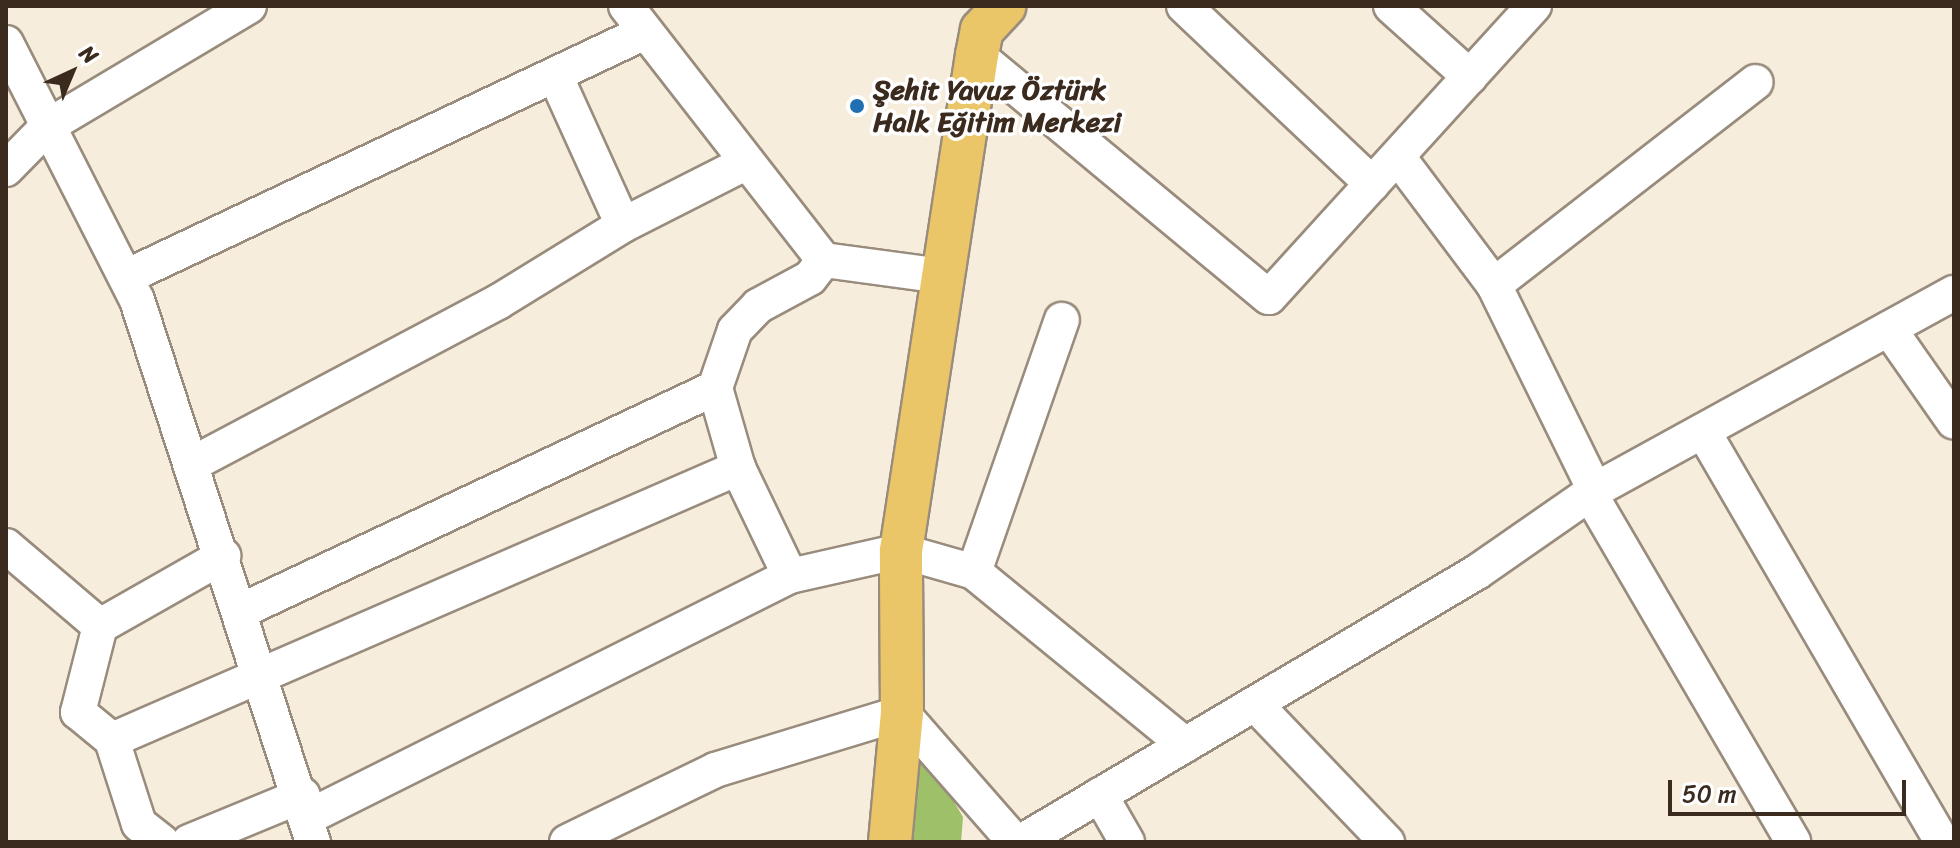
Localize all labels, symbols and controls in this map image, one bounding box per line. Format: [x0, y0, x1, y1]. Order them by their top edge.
north arrow [32, 32, 112, 112]
text: N [70, 35, 108, 74]
place label: Şehit Yavuz Öztürk Halk Eğitim Merkezi [873, 73, 1122, 139]
marker: Şehit Yavuz Öztürk Halk Eğitim Merkezi [848, 97, 866, 115]
scale bar [1672, 764, 1910, 814]
text: 50 m [1682, 773, 1737, 815]

